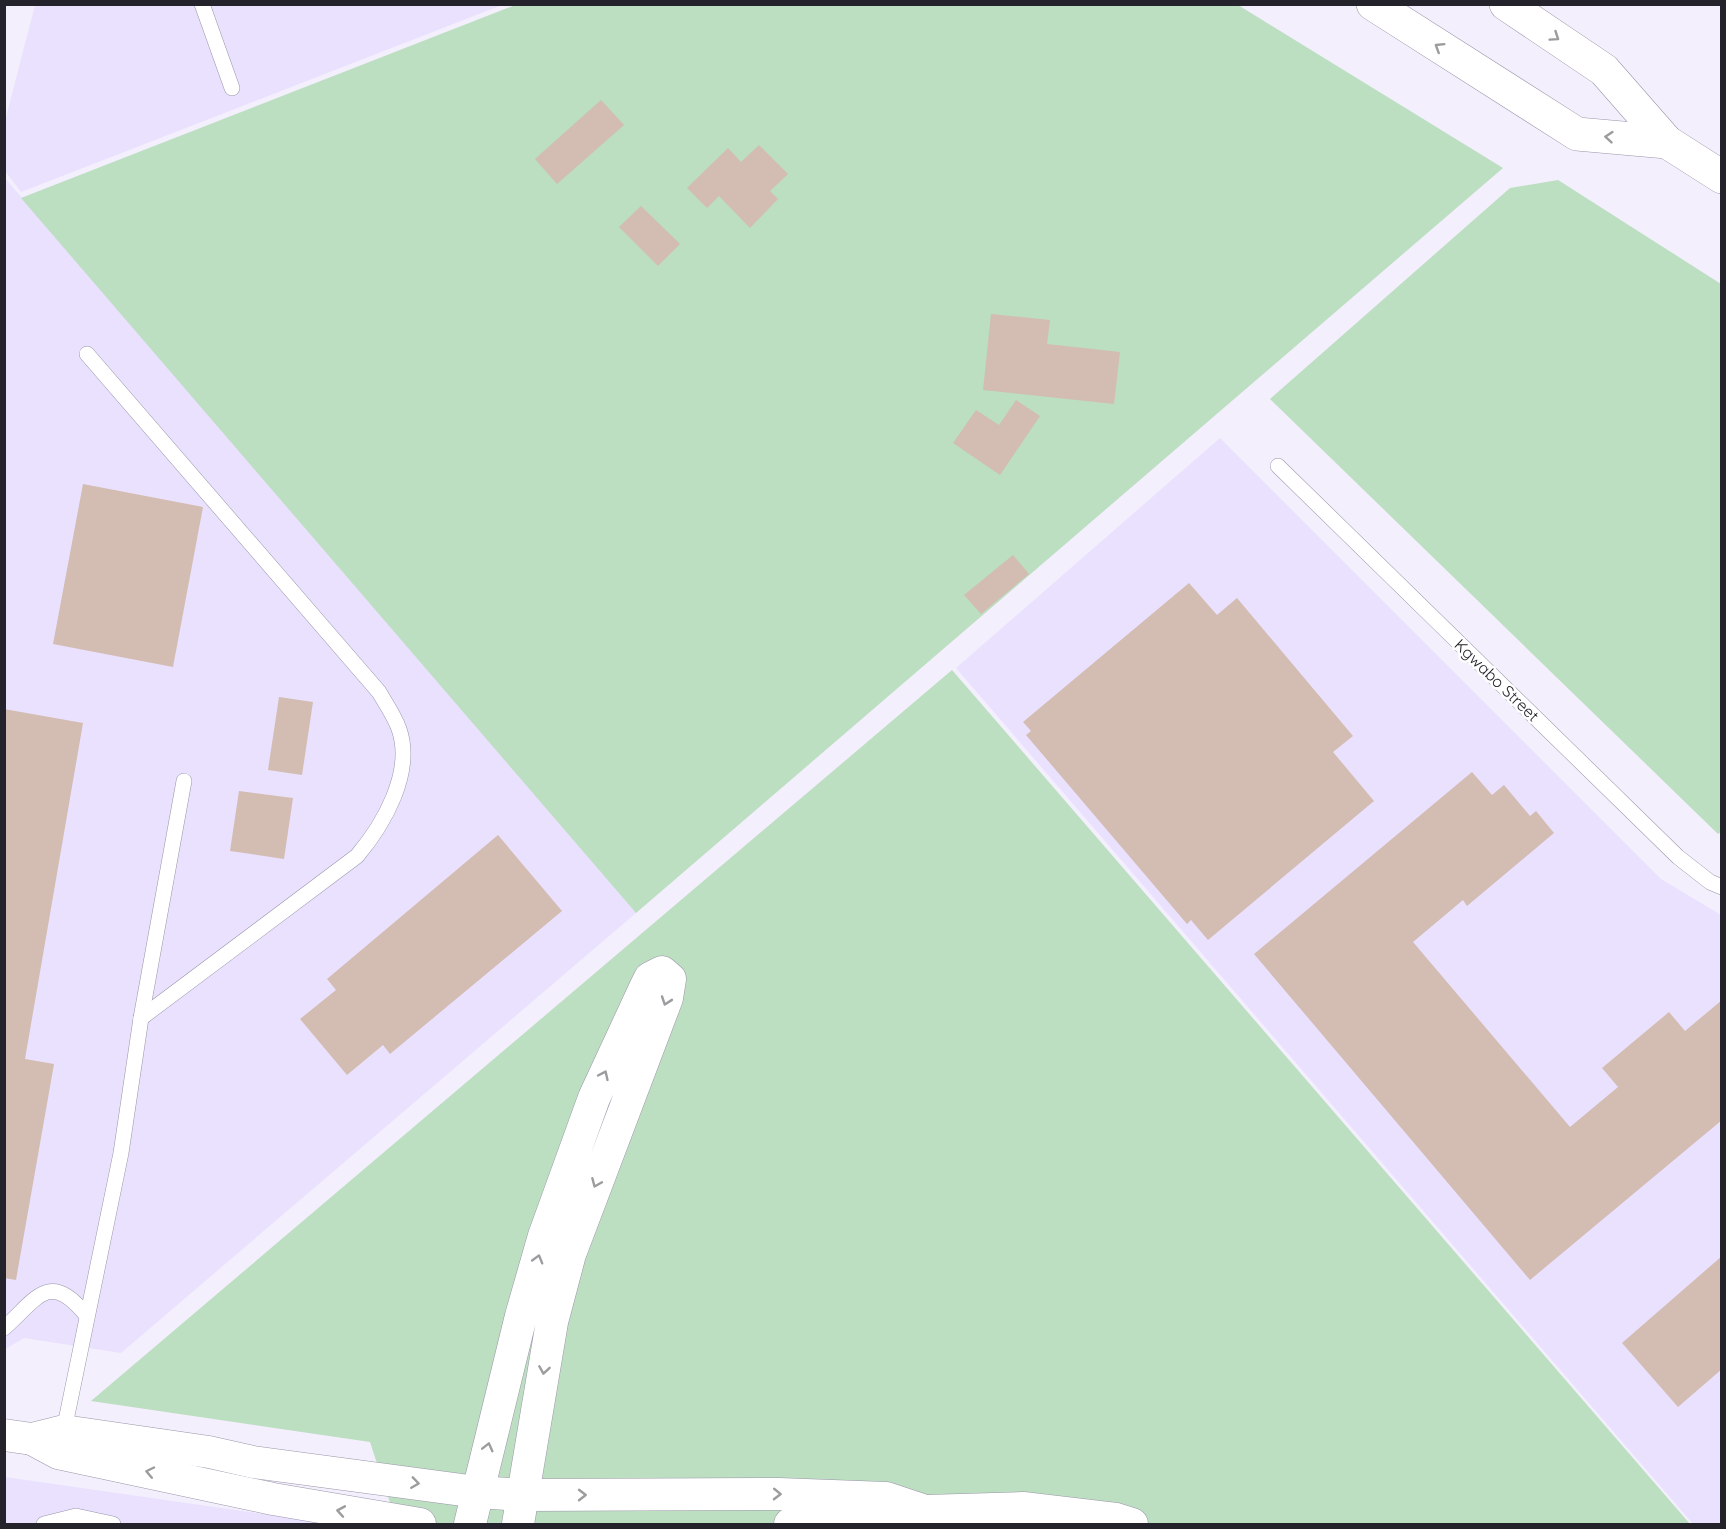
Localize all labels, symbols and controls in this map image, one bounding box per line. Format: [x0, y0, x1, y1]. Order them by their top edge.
one-way arrow [1548, 30, 1559, 41]
one-way arrow [1435, 42, 1445, 54]
one-way arrow [1604, 131, 1613, 144]
street label: Kgwabo Street [1450, 635, 1544, 725]
one-way arrow [660, 995, 673, 1006]
one-way arrow [597, 1071, 609, 1082]
one-way arrow [591, 1177, 603, 1188]
one-way arrow [531, 1254, 543, 1264]
one-way arrow [538, 1365, 551, 1375]
one-way arrow [481, 1442, 493, 1453]
one-way arrow [146, 1466, 156, 1479]
one-way arrow [410, 1477, 419, 1489]
one-way arrow [772, 1488, 781, 1501]
one-way arrow [577, 1489, 586, 1501]
one-way arrow [337, 1505, 346, 1517]

